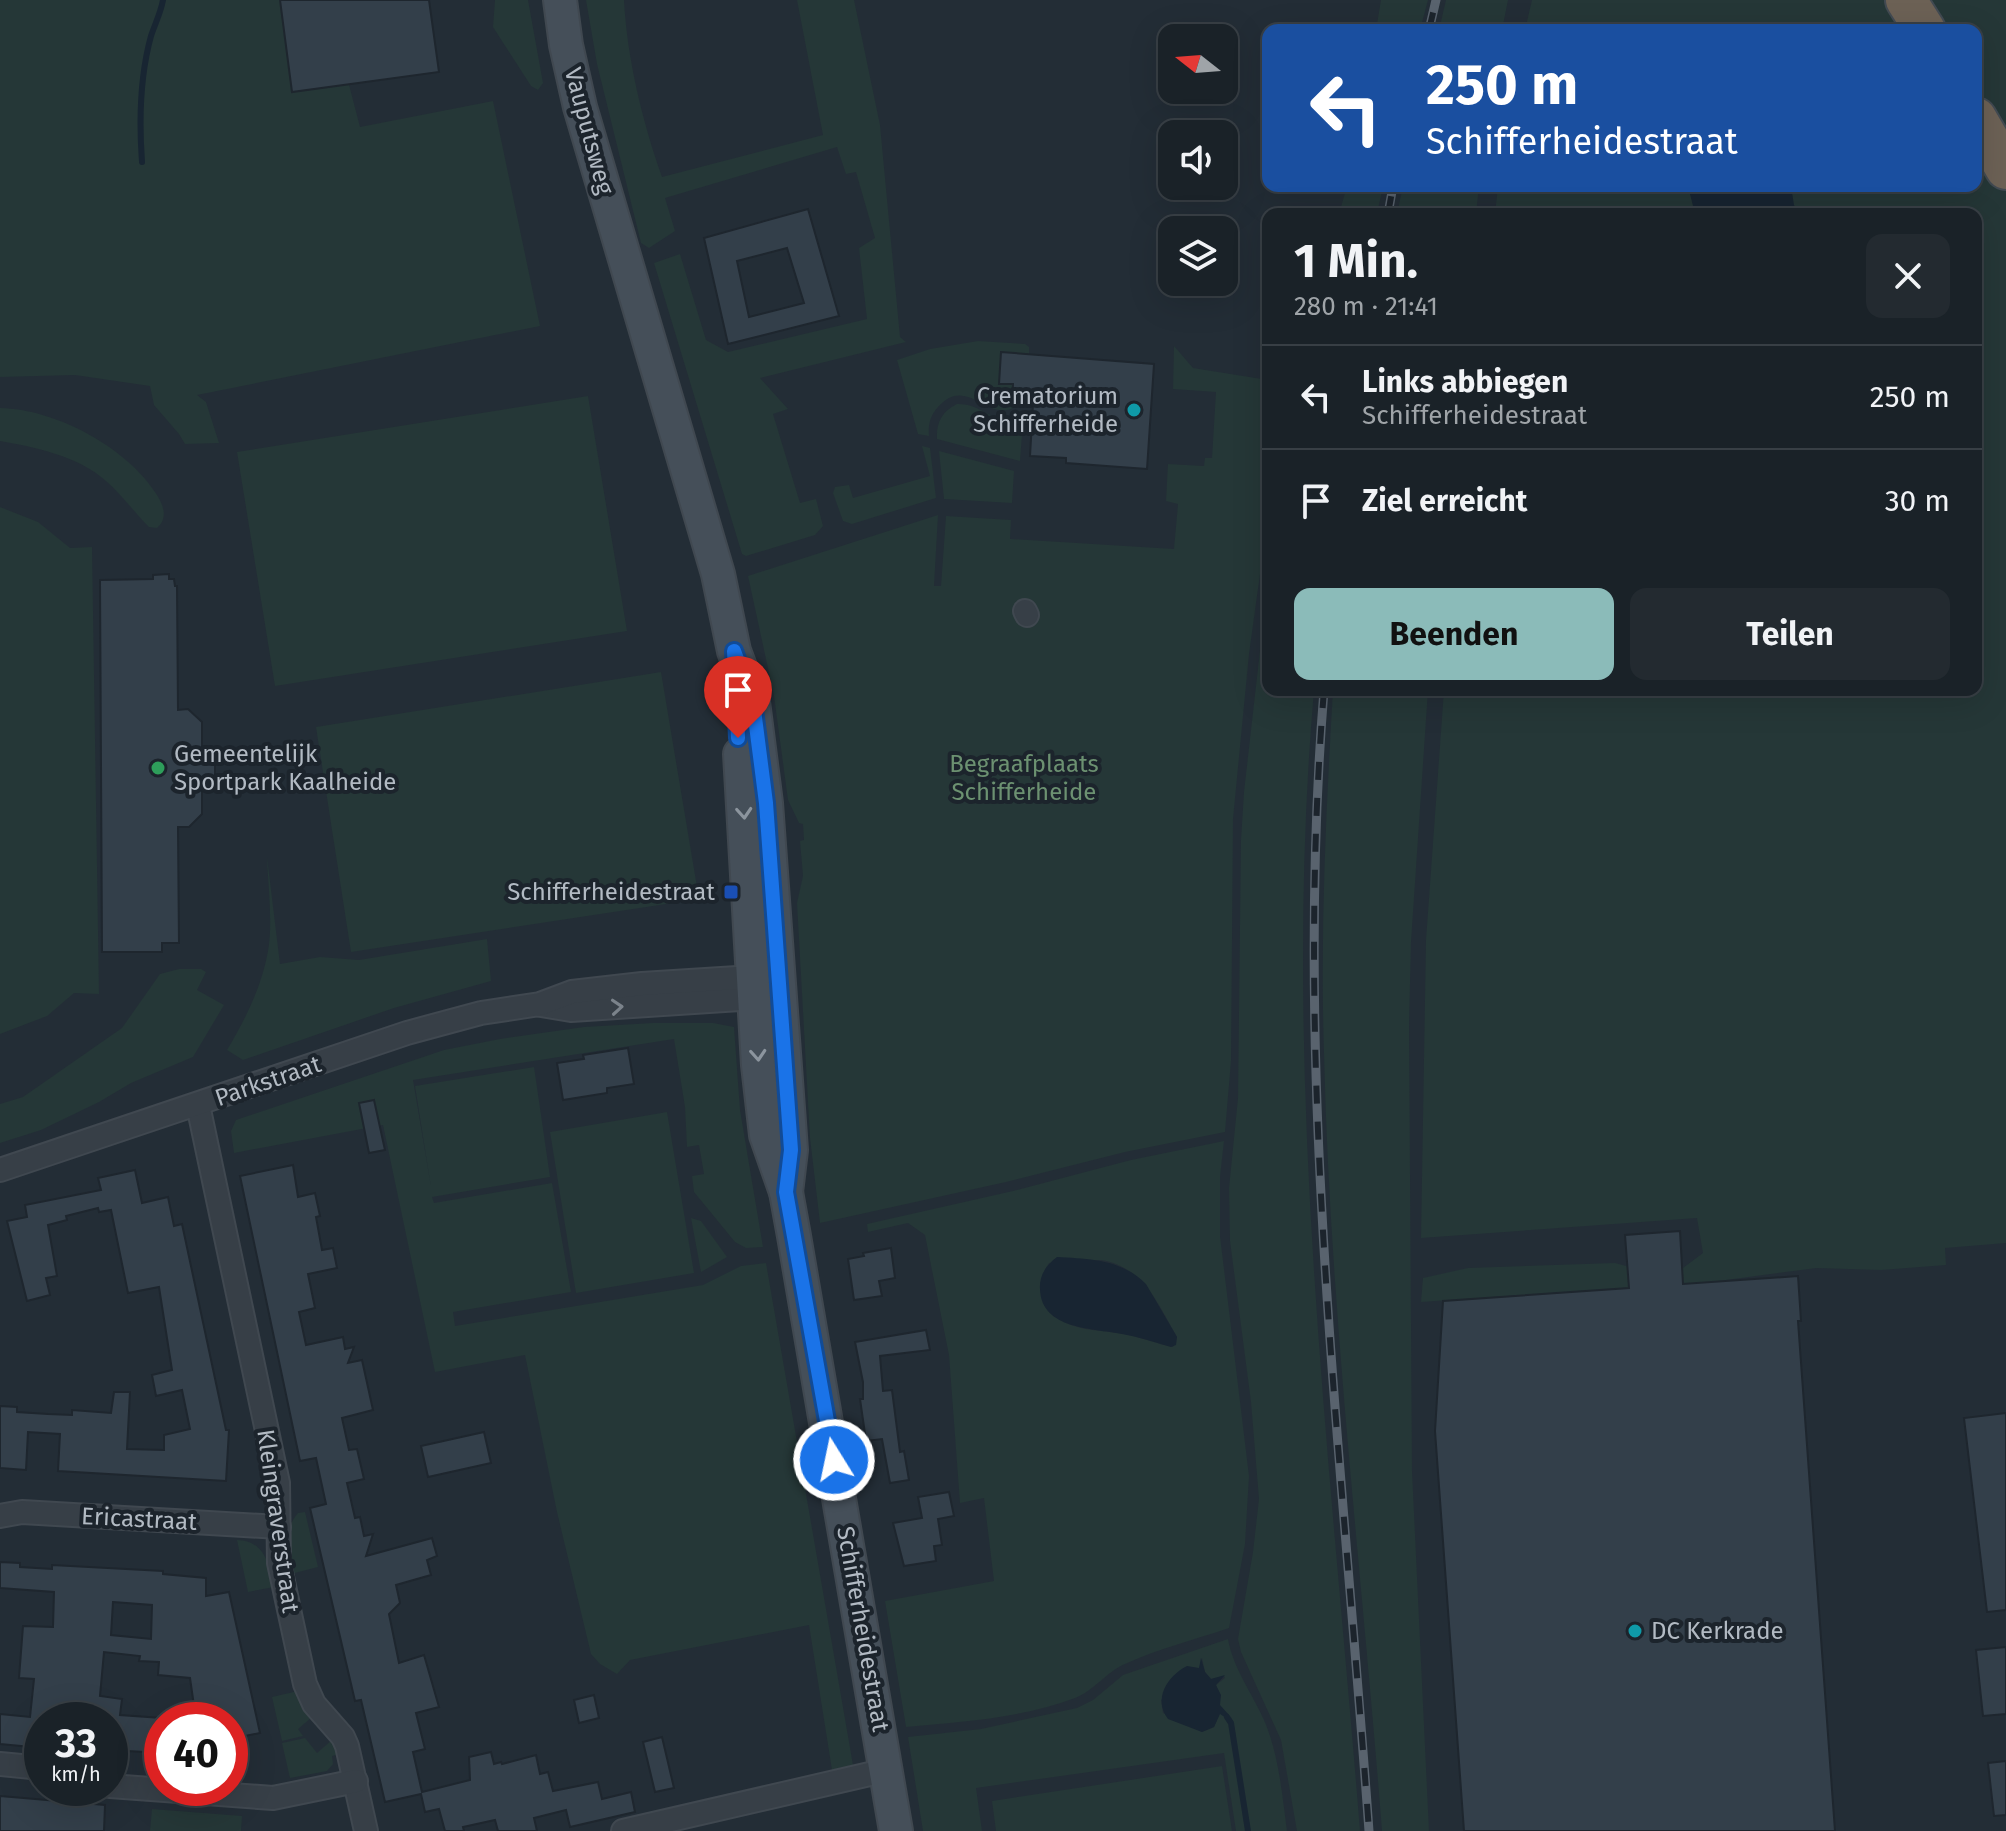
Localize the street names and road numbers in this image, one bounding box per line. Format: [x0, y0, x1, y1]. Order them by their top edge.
street label: Vauputsweg [559, 65, 619, 198]
street label: Parkstraat [211, 1050, 325, 1112]
street label: Kleingraverstraat [251, 1427, 305, 1615]
street label: Ericastraat [81, 1502, 198, 1536]
street label: Schifferheidestraat [831, 1524, 895, 1734]

